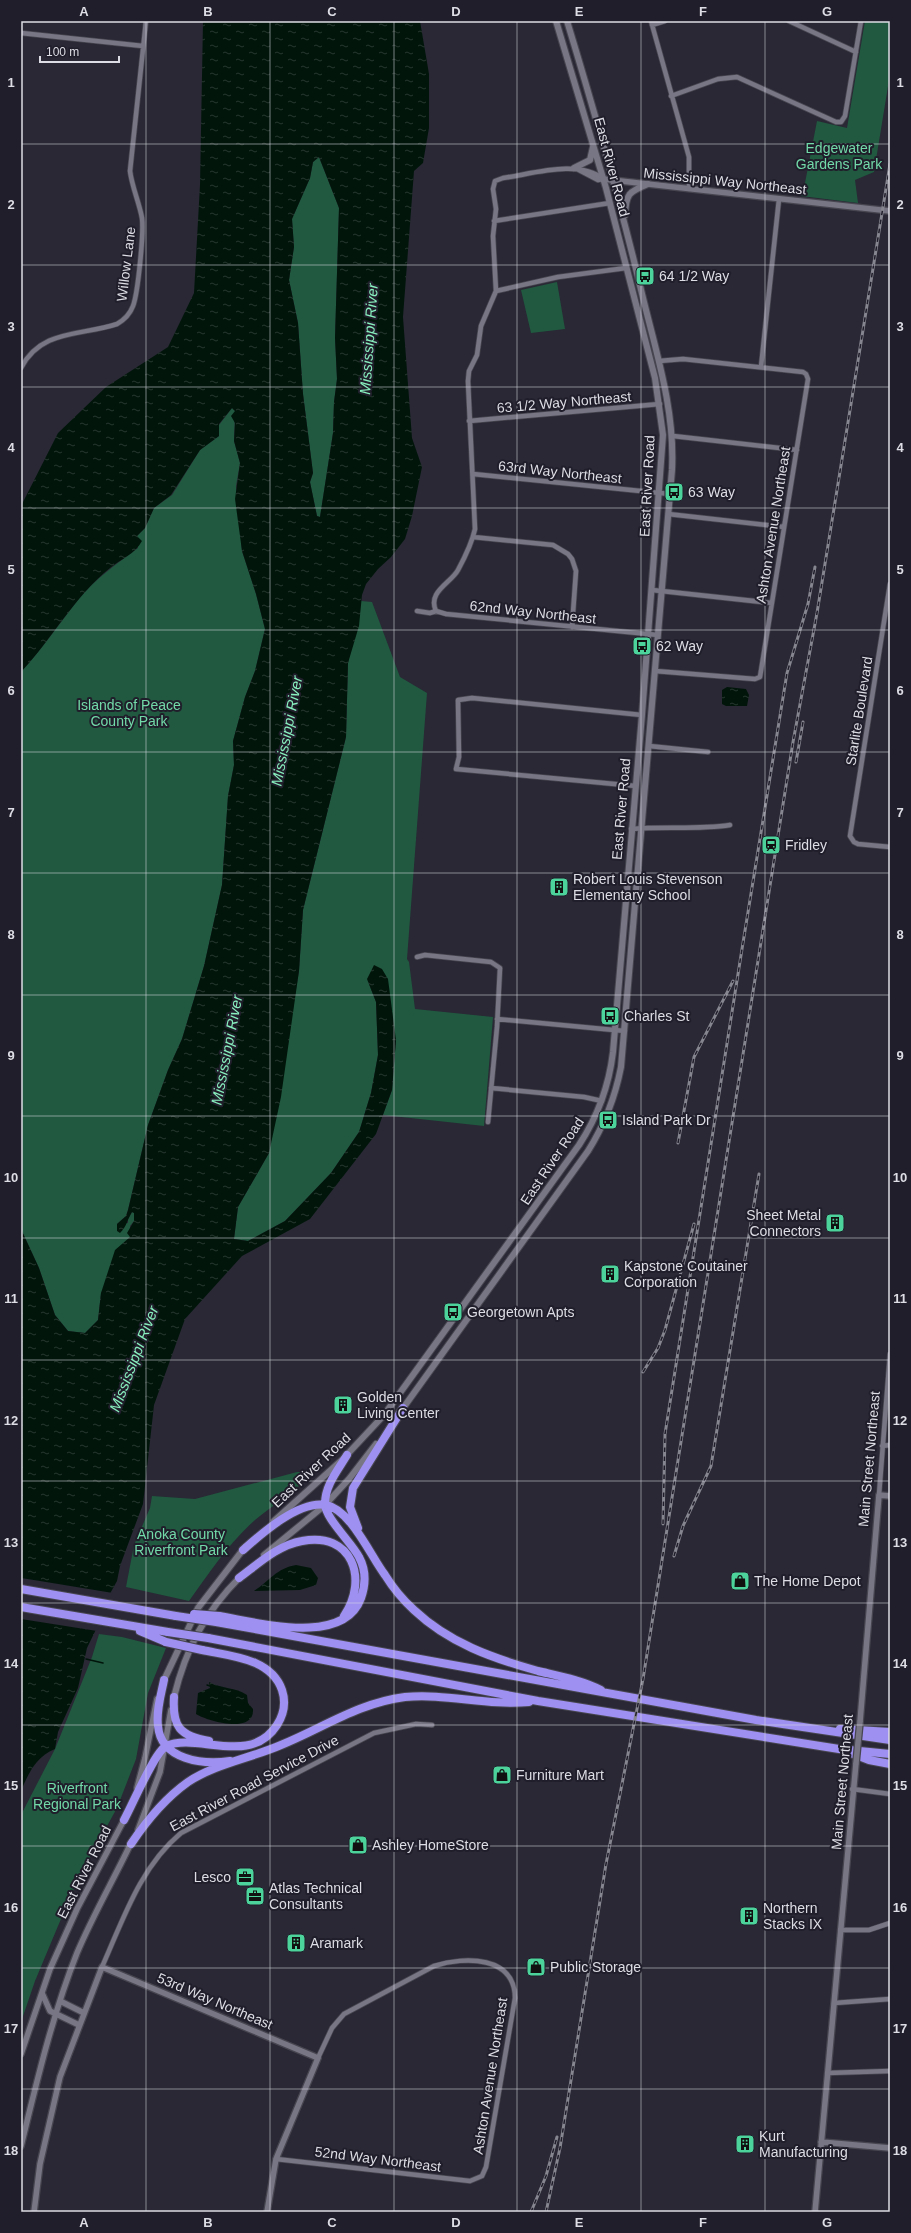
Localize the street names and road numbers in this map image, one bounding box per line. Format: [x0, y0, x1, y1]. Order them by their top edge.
street label: East River Road [591, 116, 633, 218]
street label: Mississippi Way Northeast [643, 164, 807, 198]
street label: Willow Lane [113, 225, 139, 302]
street label: 63 1/2 Way Northeast [496, 388, 632, 416]
street label: East River Road [636, 435, 658, 537]
street label: Ashton Avenue Northeast [753, 445, 793, 605]
street label: 63rd Way Northeast [498, 458, 623, 486]
street label: 62nd Way Northeast [469, 597, 597, 627]
street label: Starlite Boulevard [842, 655, 876, 767]
street label: East River Road [609, 758, 633, 860]
street label: East River Road [517, 1114, 587, 1208]
street label: Main Street Northeast [855, 1390, 883, 1528]
street label: East River Road [268, 1429, 354, 1511]
street label: Main Street Northeast [828, 1713, 856, 1851]
street label: East River Road Service Drive [167, 1731, 341, 1834]
street label: East River Road [54, 1823, 114, 1921]
street label: 53rd Way Northeast [155, 1969, 275, 2033]
street label: Ashton Avenue Northeast [470, 1996, 510, 2156]
street label: 52nd Way Northeast [314, 2143, 442, 2175]

